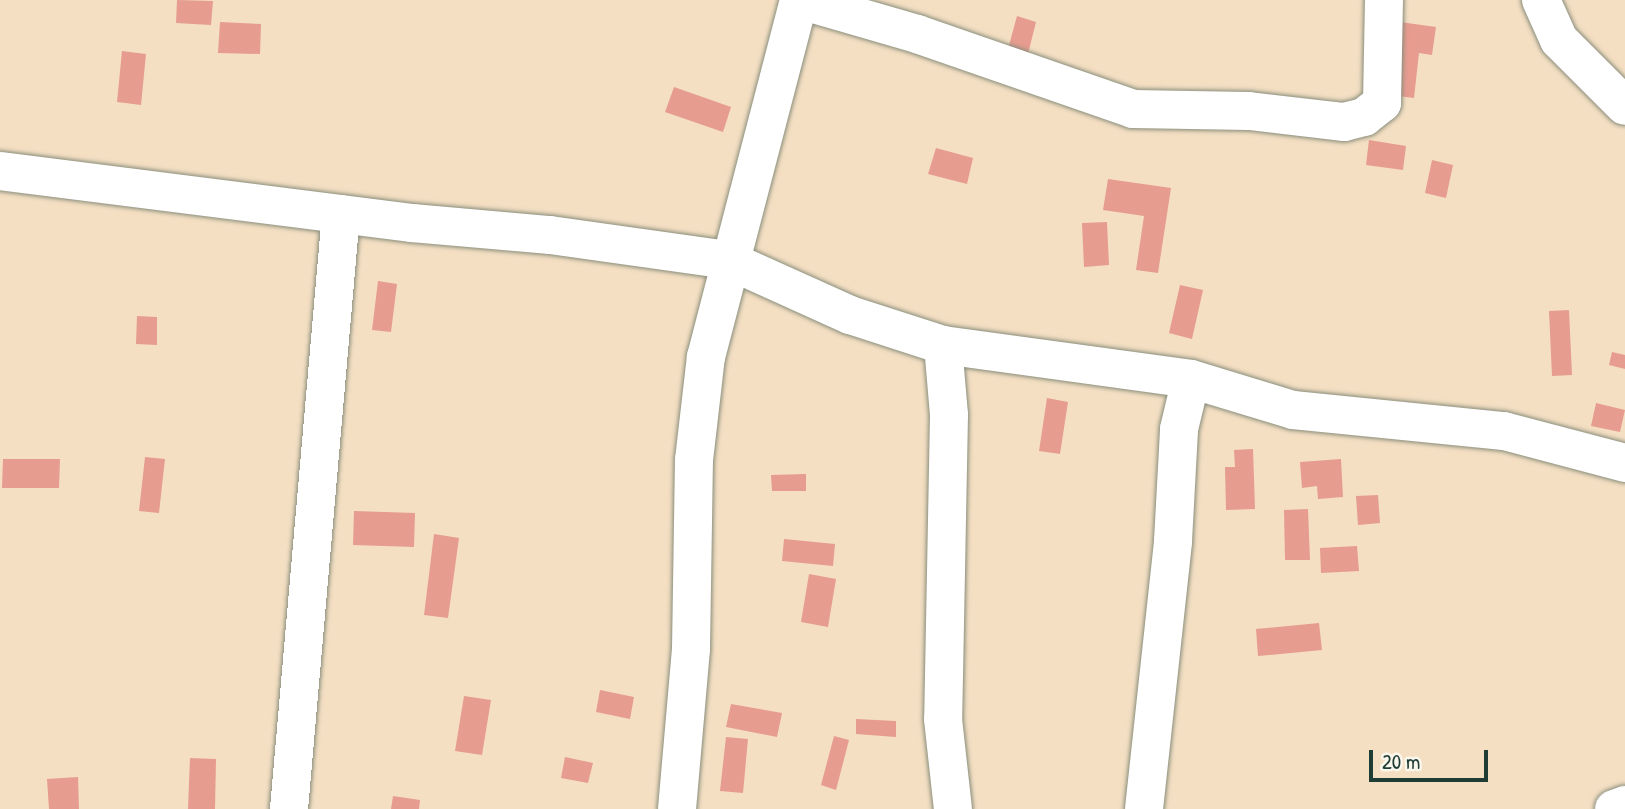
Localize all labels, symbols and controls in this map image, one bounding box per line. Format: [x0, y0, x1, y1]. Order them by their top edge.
scale bar [1373, 736, 1492, 780]
text: 20 m [1382, 747, 1420, 776]

